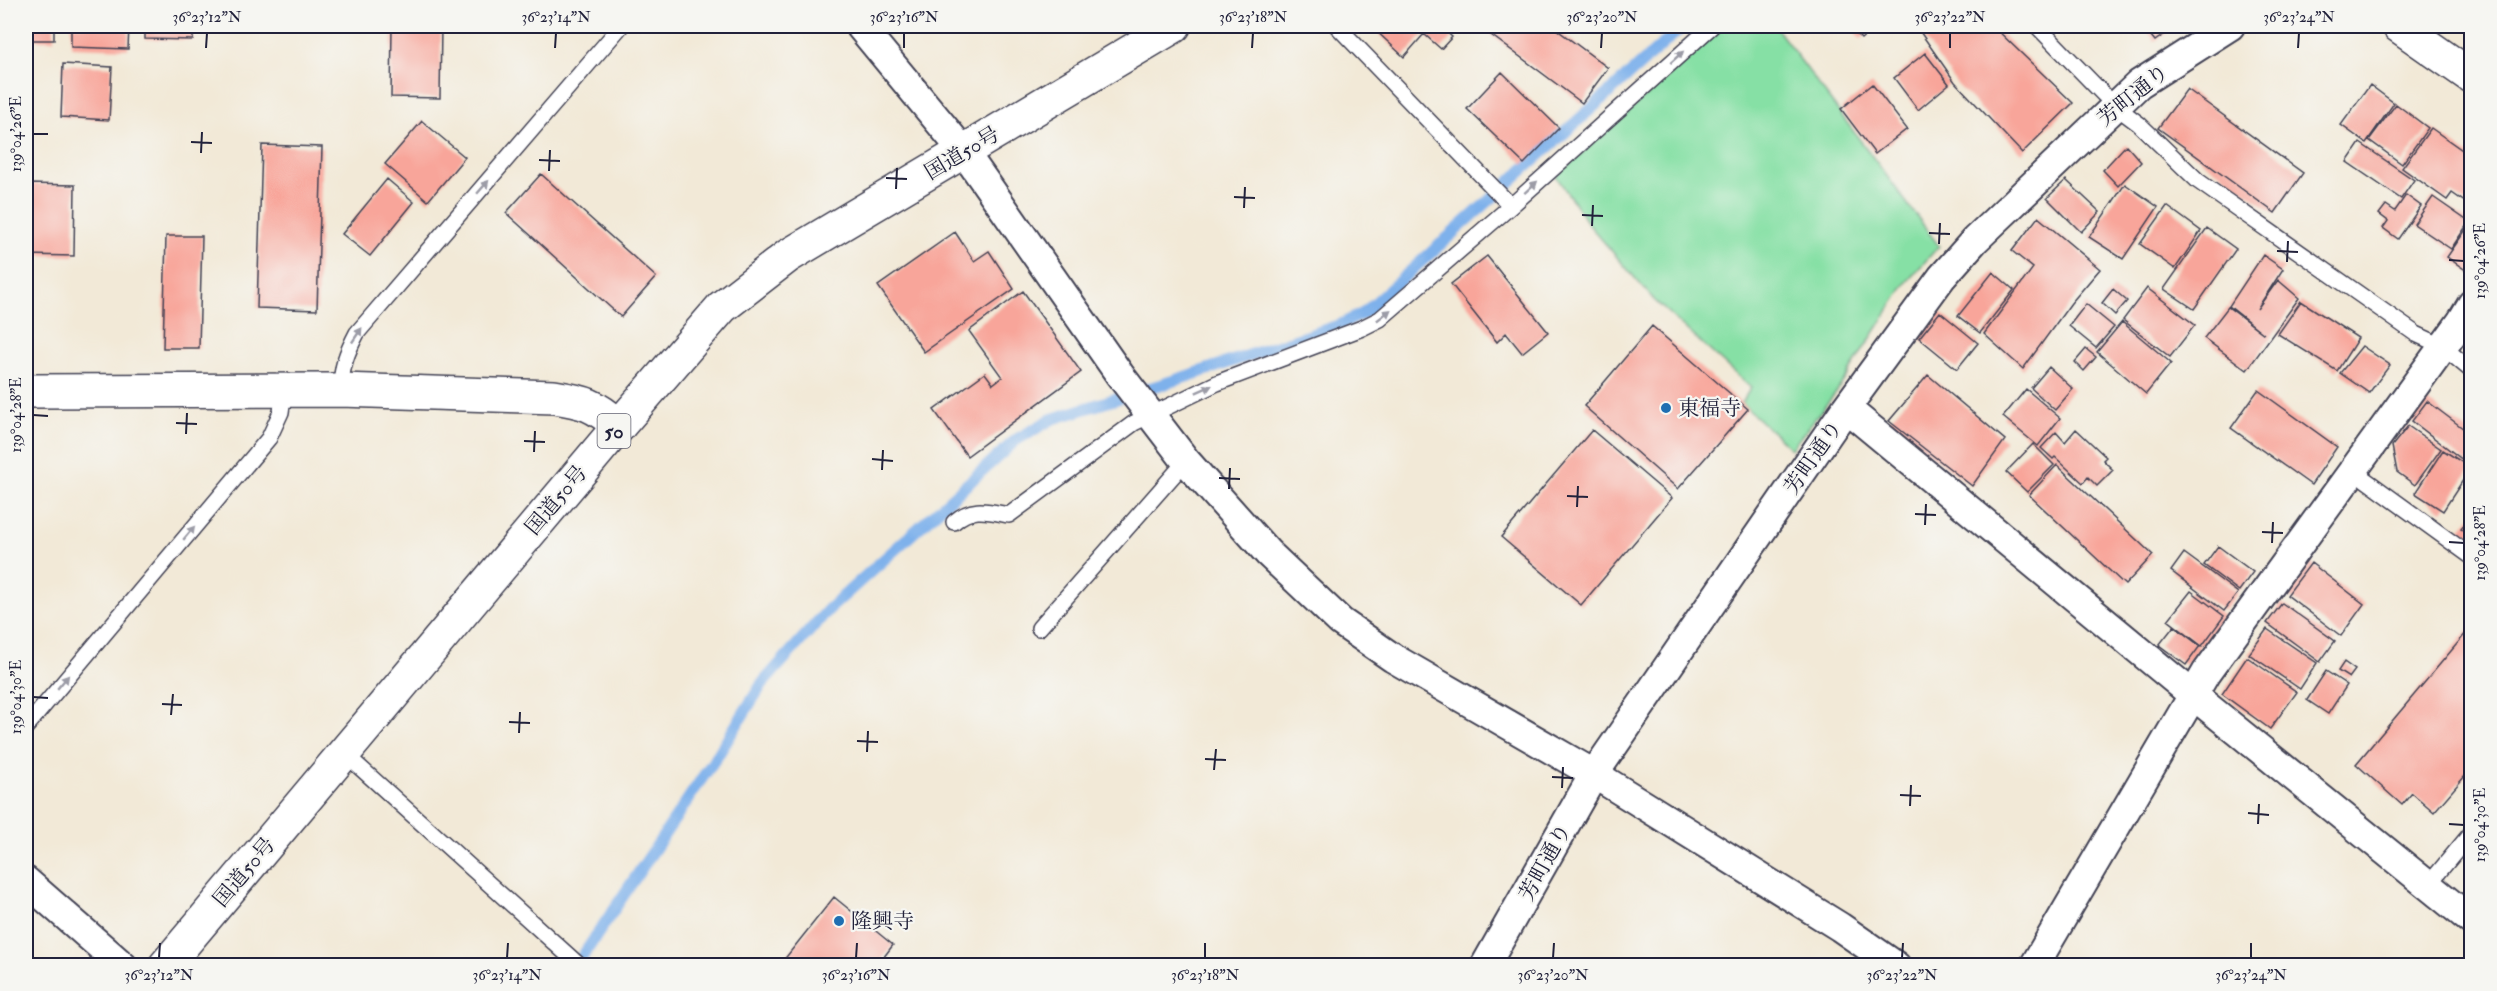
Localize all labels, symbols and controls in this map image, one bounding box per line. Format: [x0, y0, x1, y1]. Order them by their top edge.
text: 36°23'12"N [173, 8, 242, 27]
text: 36°23'14"N [521, 8, 591, 27]
text: 36°23'16"N [870, 8, 939, 27]
text: 36°23'18"N [1219, 8, 1288, 27]
text: 36°23'20"N [1566, 8, 1638, 27]
text: 36°23'22"N [1914, 8, 1986, 27]
text: 36°23'24"N [2263, 8, 2335, 27]
one-way arrow [1669, 51, 1684, 64]
street label: 芳町通り [2092, 58, 2174, 132]
text: 139°04'26"E [7, 96, 26, 172]
street label: 国道50号 [920, 121, 1005, 186]
one-way arrow [476, 179, 490, 194]
one-way arrow [1524, 180, 1539, 194]
text: 139°04'26"E [2471, 223, 2490, 299]
one-way arrow [1376, 308, 1392, 321]
one-way arrow [351, 327, 362, 343]
text: 139°04'28"E [7, 377, 26, 453]
one-way arrow [1196, 384, 1213, 393]
place label: 東福寺 [1678, 395, 1741, 422]
marker: 東福寺 [1659, 401, 1673, 415]
road number: 50 [598, 414, 630, 448]
street label: 芳町通り [1778, 415, 1849, 499]
street label: 国道50号 [519, 460, 593, 541]
text: 139°04'28"E [2471, 505, 2490, 581]
one-way arrow [182, 526, 195, 541]
text: 139°04'30"E [7, 660, 26, 734]
one-way arrow [57, 674, 70, 690]
text: 139°04'30"E [2471, 788, 2490, 862]
street label: 芳町通り [1513, 819, 1578, 906]
street label: 国道50号 [207, 832, 281, 913]
place label: 隆興寺 [851, 908, 914, 935]
marker: 隆興寺 [832, 914, 846, 928]
text: 36°23'12"N [125, 966, 194, 985]
text: 36°23'14"N [472, 966, 542, 985]
text: 36°23'16"N [822, 966, 891, 985]
text: 36°23'18"N [1171, 966, 1240, 985]
text: 36°23'20"N [1517, 966, 1589, 985]
text: 36°23'22"N [1866, 966, 1938, 985]
text: 36°23'24"N [2215, 966, 2287, 985]

